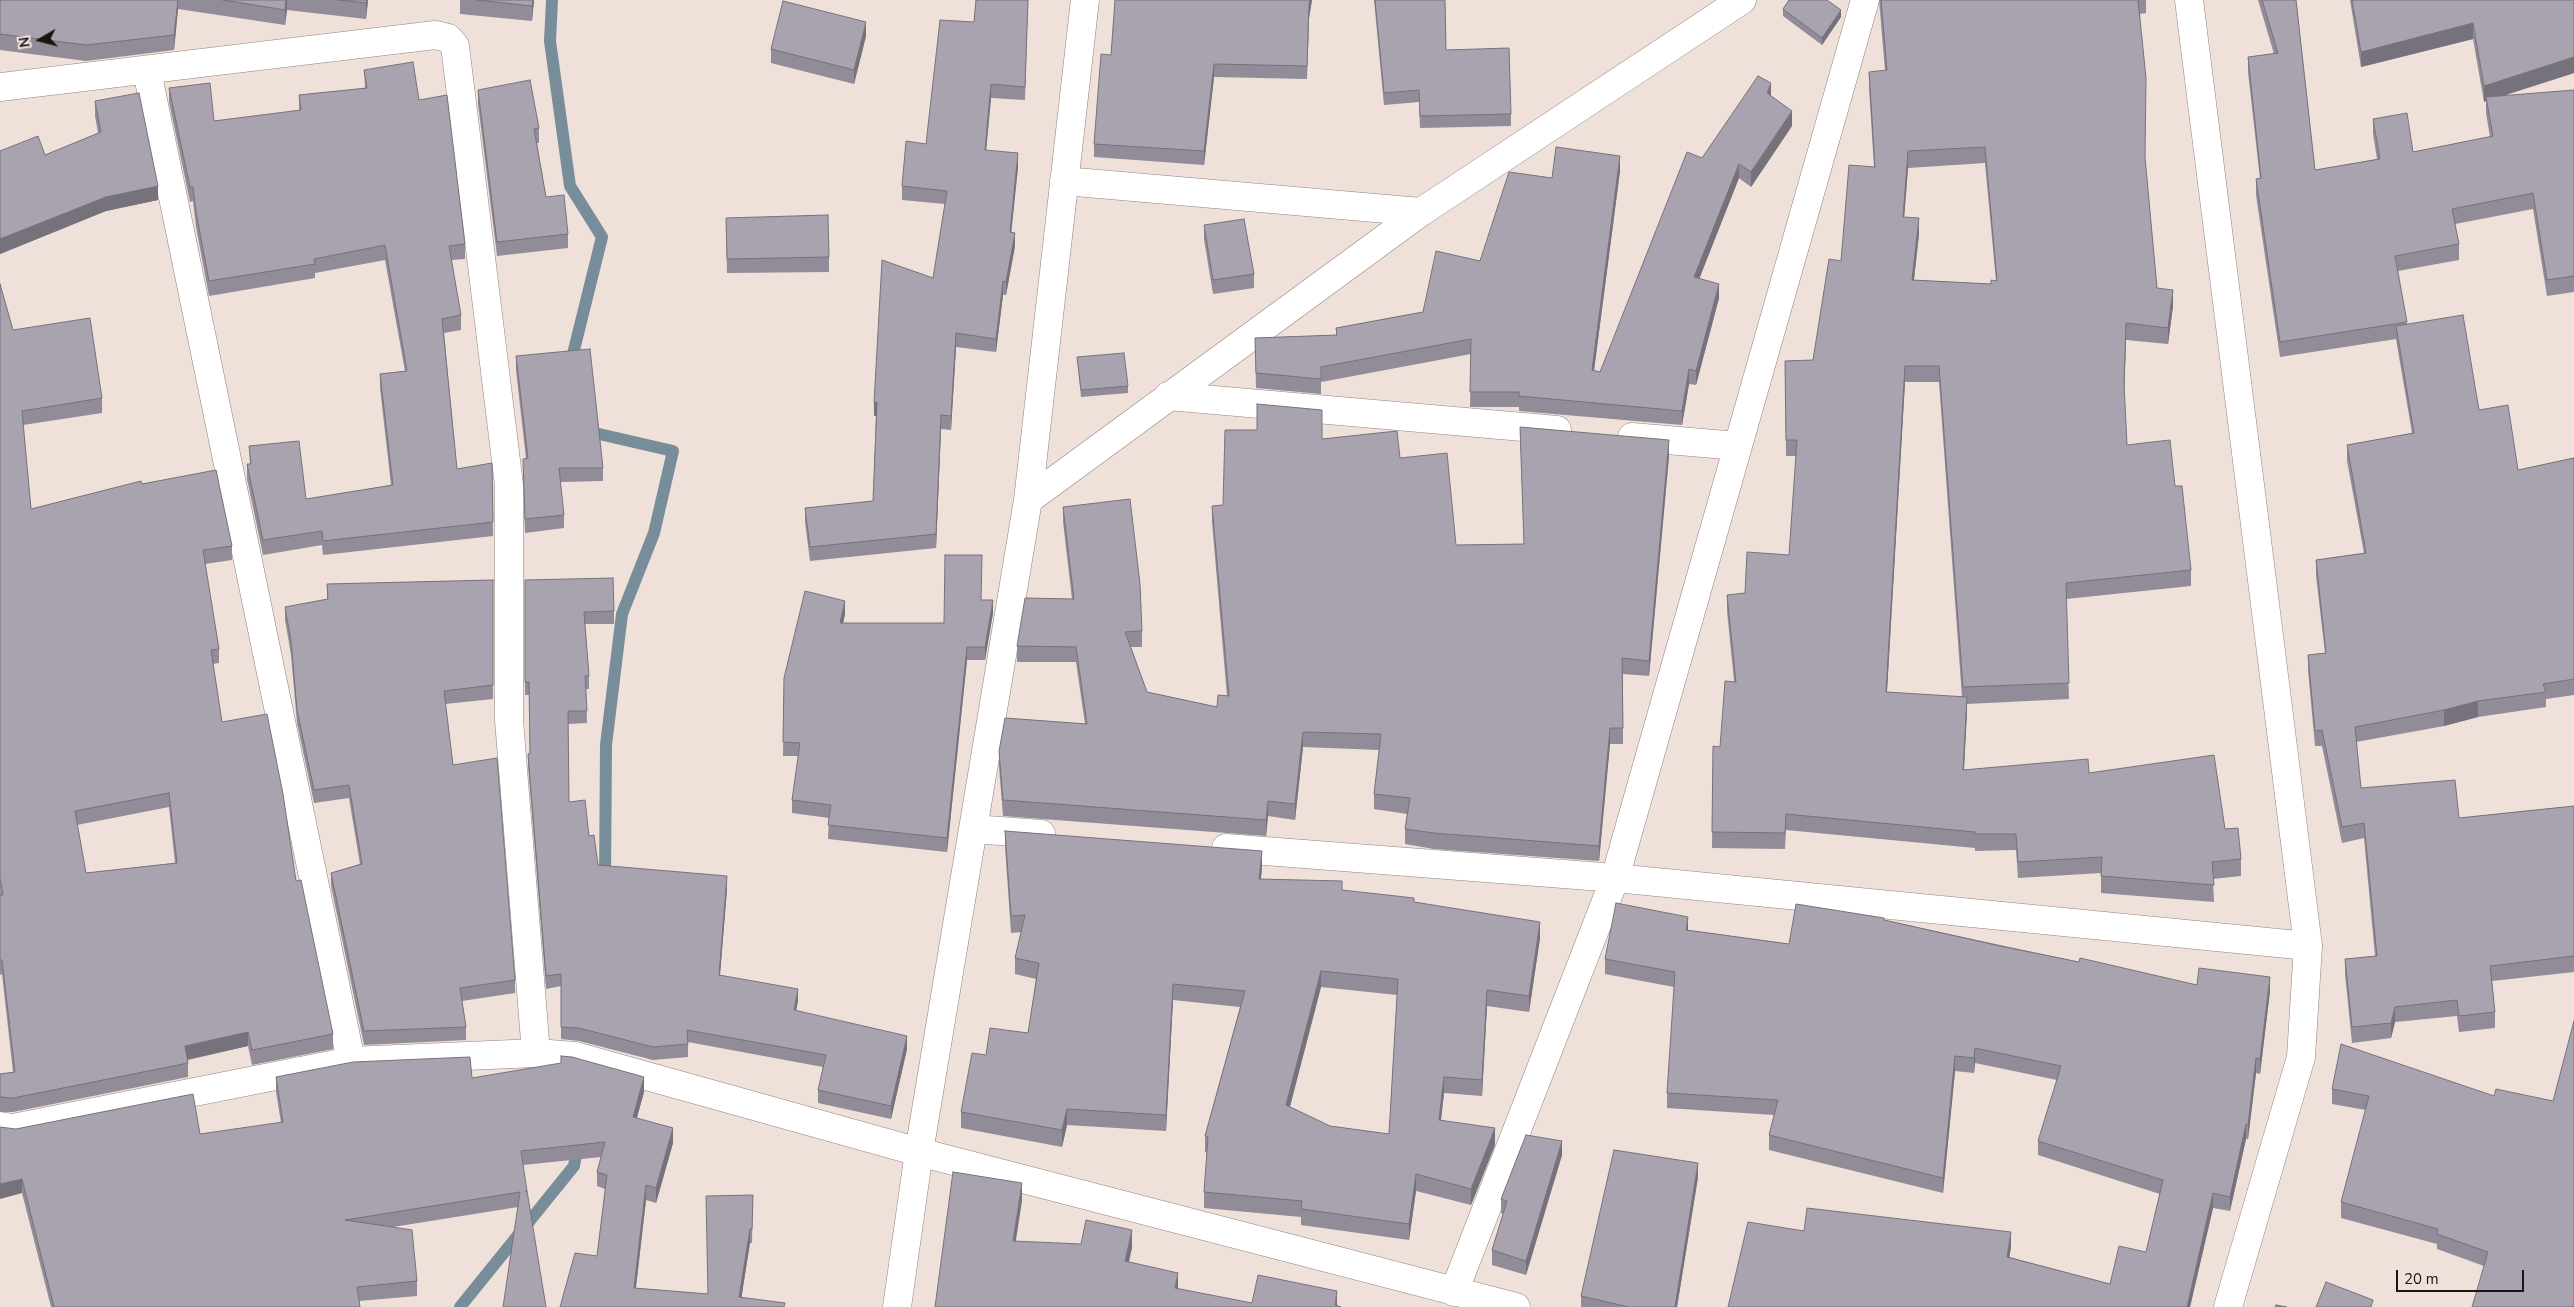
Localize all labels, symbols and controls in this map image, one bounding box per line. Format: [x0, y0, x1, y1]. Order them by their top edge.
north arrow [15, 15, 65, 65]
text: N [15, 36, 35, 49]
scale bar [2399, 1260, 2526, 1292]
text: 20 m [2404, 1269, 2439, 1289]

